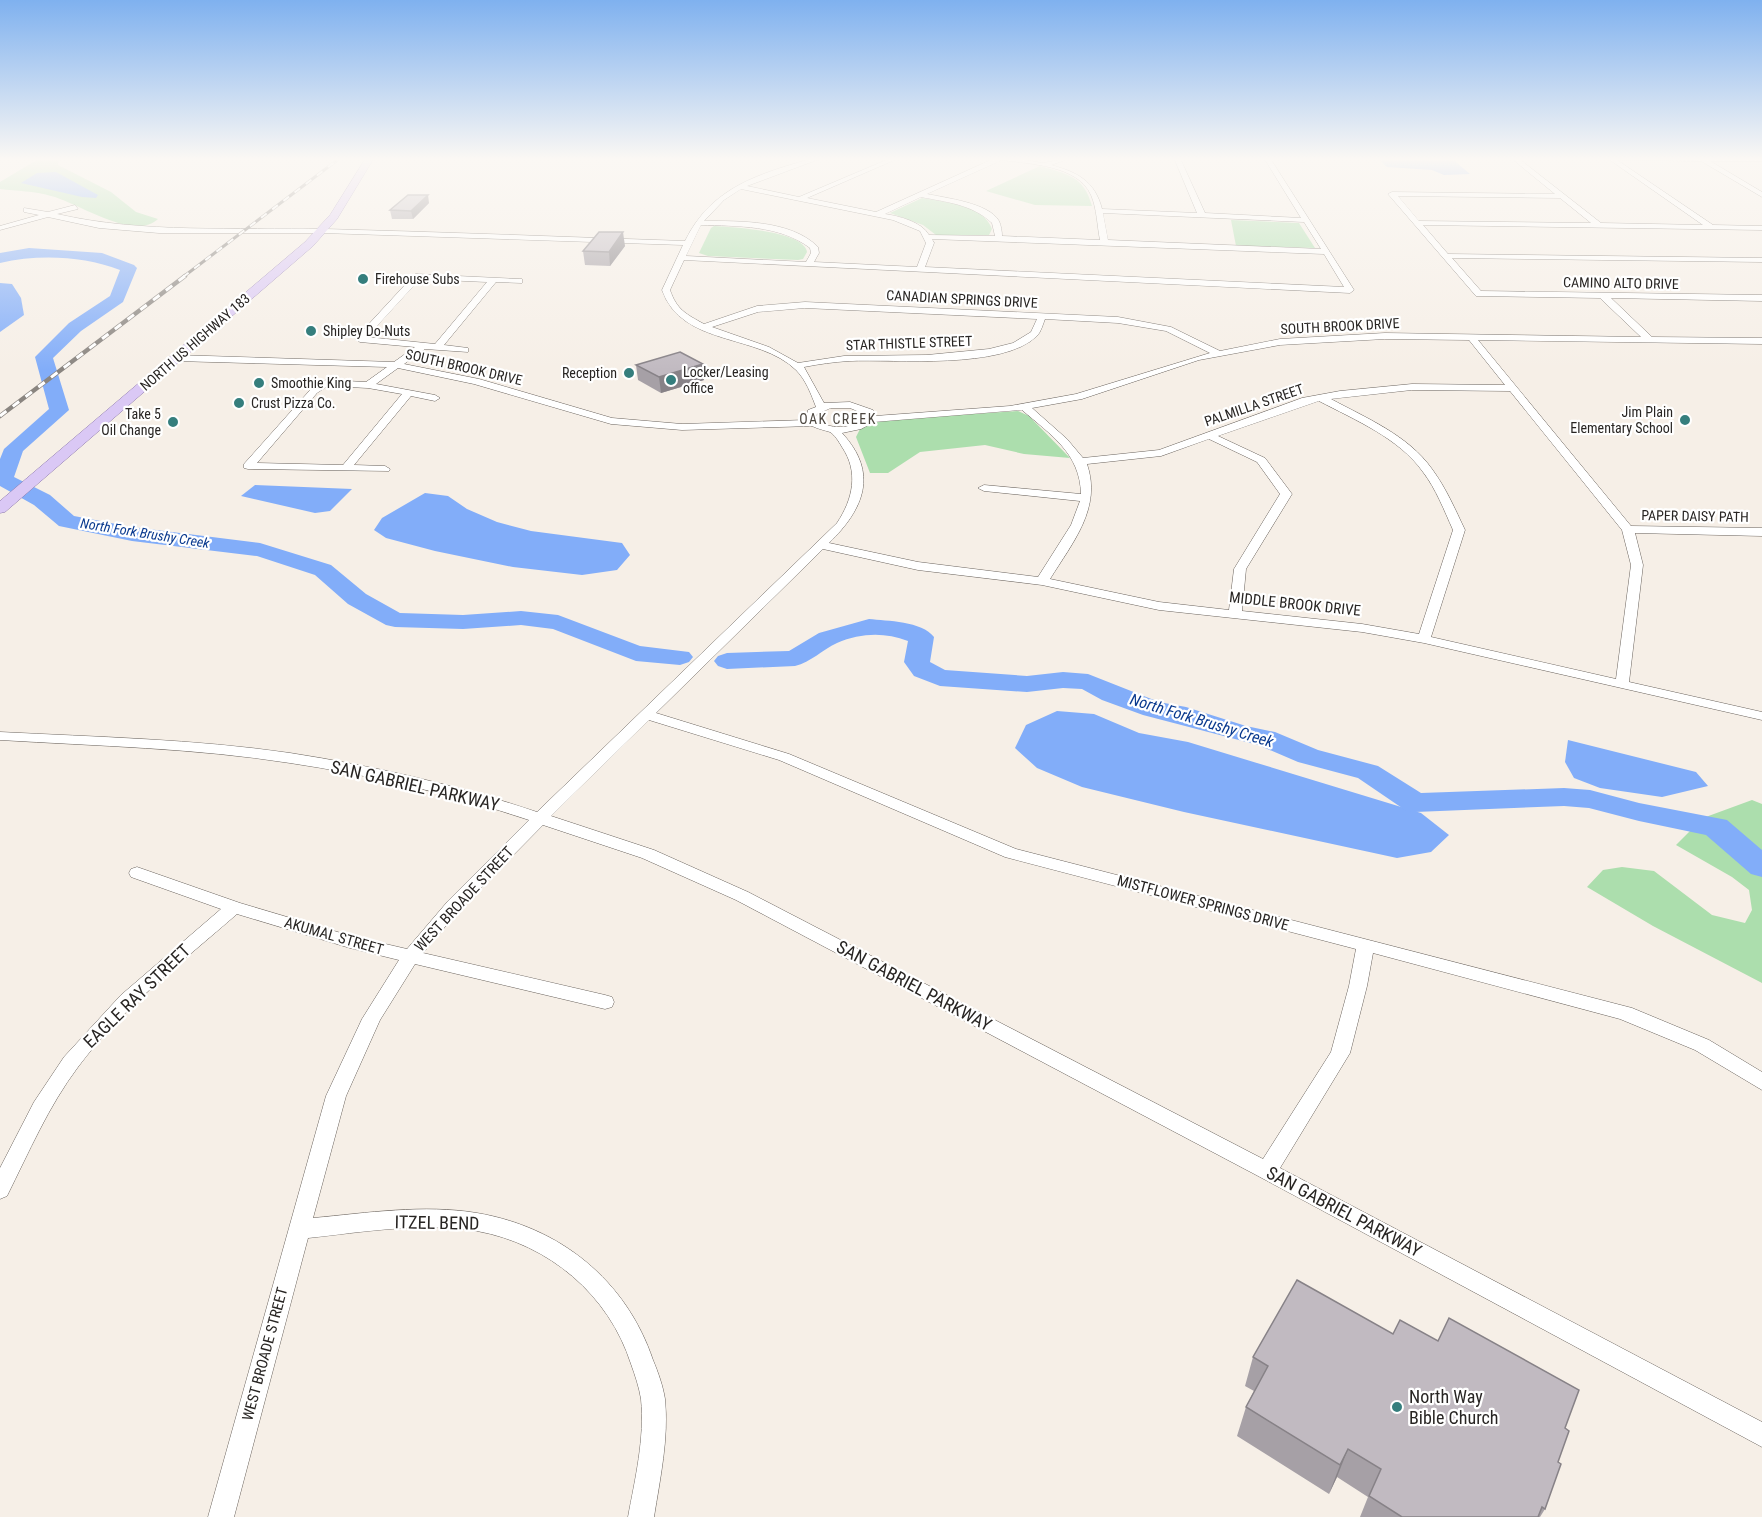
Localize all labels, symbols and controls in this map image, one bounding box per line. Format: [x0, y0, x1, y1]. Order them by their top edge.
place label: Firehouse Subs [375, 271, 460, 287]
marker: Firehouse Subs [356, 272, 370, 286]
street label: CAMINO ALTO DRIVE [1563, 274, 1679, 292]
street label: CANADIAN SPRINGS DRIVE [886, 287, 1038, 311]
street label: NORTH US HIGHWAY 183 [137, 290, 253, 394]
street label: SOUTH BROOK DRIVE [1280, 315, 1400, 337]
place label: Shipley Do-Nuts [323, 323, 410, 339]
marker: Shipley Do-Nuts [304, 324, 318, 338]
street label: STAR THISTLE STREET [845, 333, 973, 353]
street label: SOUTH BROOK DRIVE [404, 346, 524, 388]
place label: Locker/Leasing office [683, 364, 769, 396]
place label: Reception [562, 365, 617, 381]
marker: Reception [622, 366, 636, 380]
marker: Locker/Leasing office [664, 373, 678, 387]
place label: Smoothie King [271, 375, 351, 391]
marker: Smoothie King [252, 376, 266, 390]
street label: PALMILLA STREET [1202, 381, 1306, 429]
place label: Crust Pizza Co. [251, 395, 336, 411]
marker: Crust Pizza Co. [232, 396, 246, 410]
place label: Jim Plain Elementary School [1570, 404, 1673, 436]
place label: Take 5 Oil Change [101, 406, 161, 438]
district label: OAK CREEK [799, 411, 877, 427]
marker: Jim Plain Elementary School [1678, 413, 1692, 427]
marker: Take 5 Oil Change [166, 415, 180, 429]
street label: PAPER DAISY PATH [1641, 507, 1749, 525]
water label: North Fork Brushy Creek [79, 515, 211, 551]
street label: MIDDLE BROOK DRIVE [1228, 588, 1362, 620]
water label: North Fork Brushy Creek [1128, 690, 1277, 752]
street label: SAN GABRIEL PARKWAY [329, 756, 502, 815]
street label: WEST BROADE STREET [411, 843, 517, 955]
street label: MISTFLOWER SPRINGS DRIVE [1115, 871, 1291, 935]
street label: AKUMAL STREET [282, 913, 386, 959]
street label: SAN GABRIEL PARKWAY [833, 936, 996, 1036]
street label: EAGLE RAY STREET [79, 939, 194, 1052]
street label: SAN GABRIEL PARKWAY [1263, 1162, 1426, 1262]
street label: ITZEL BEND [394, 1211, 480, 1234]
street label: WEST BROADE STREET [239, 1285, 291, 1423]
place label: North Way Bible Church [1409, 1386, 1498, 1428]
marker: North Way Bible Church [1390, 1400, 1404, 1414]

